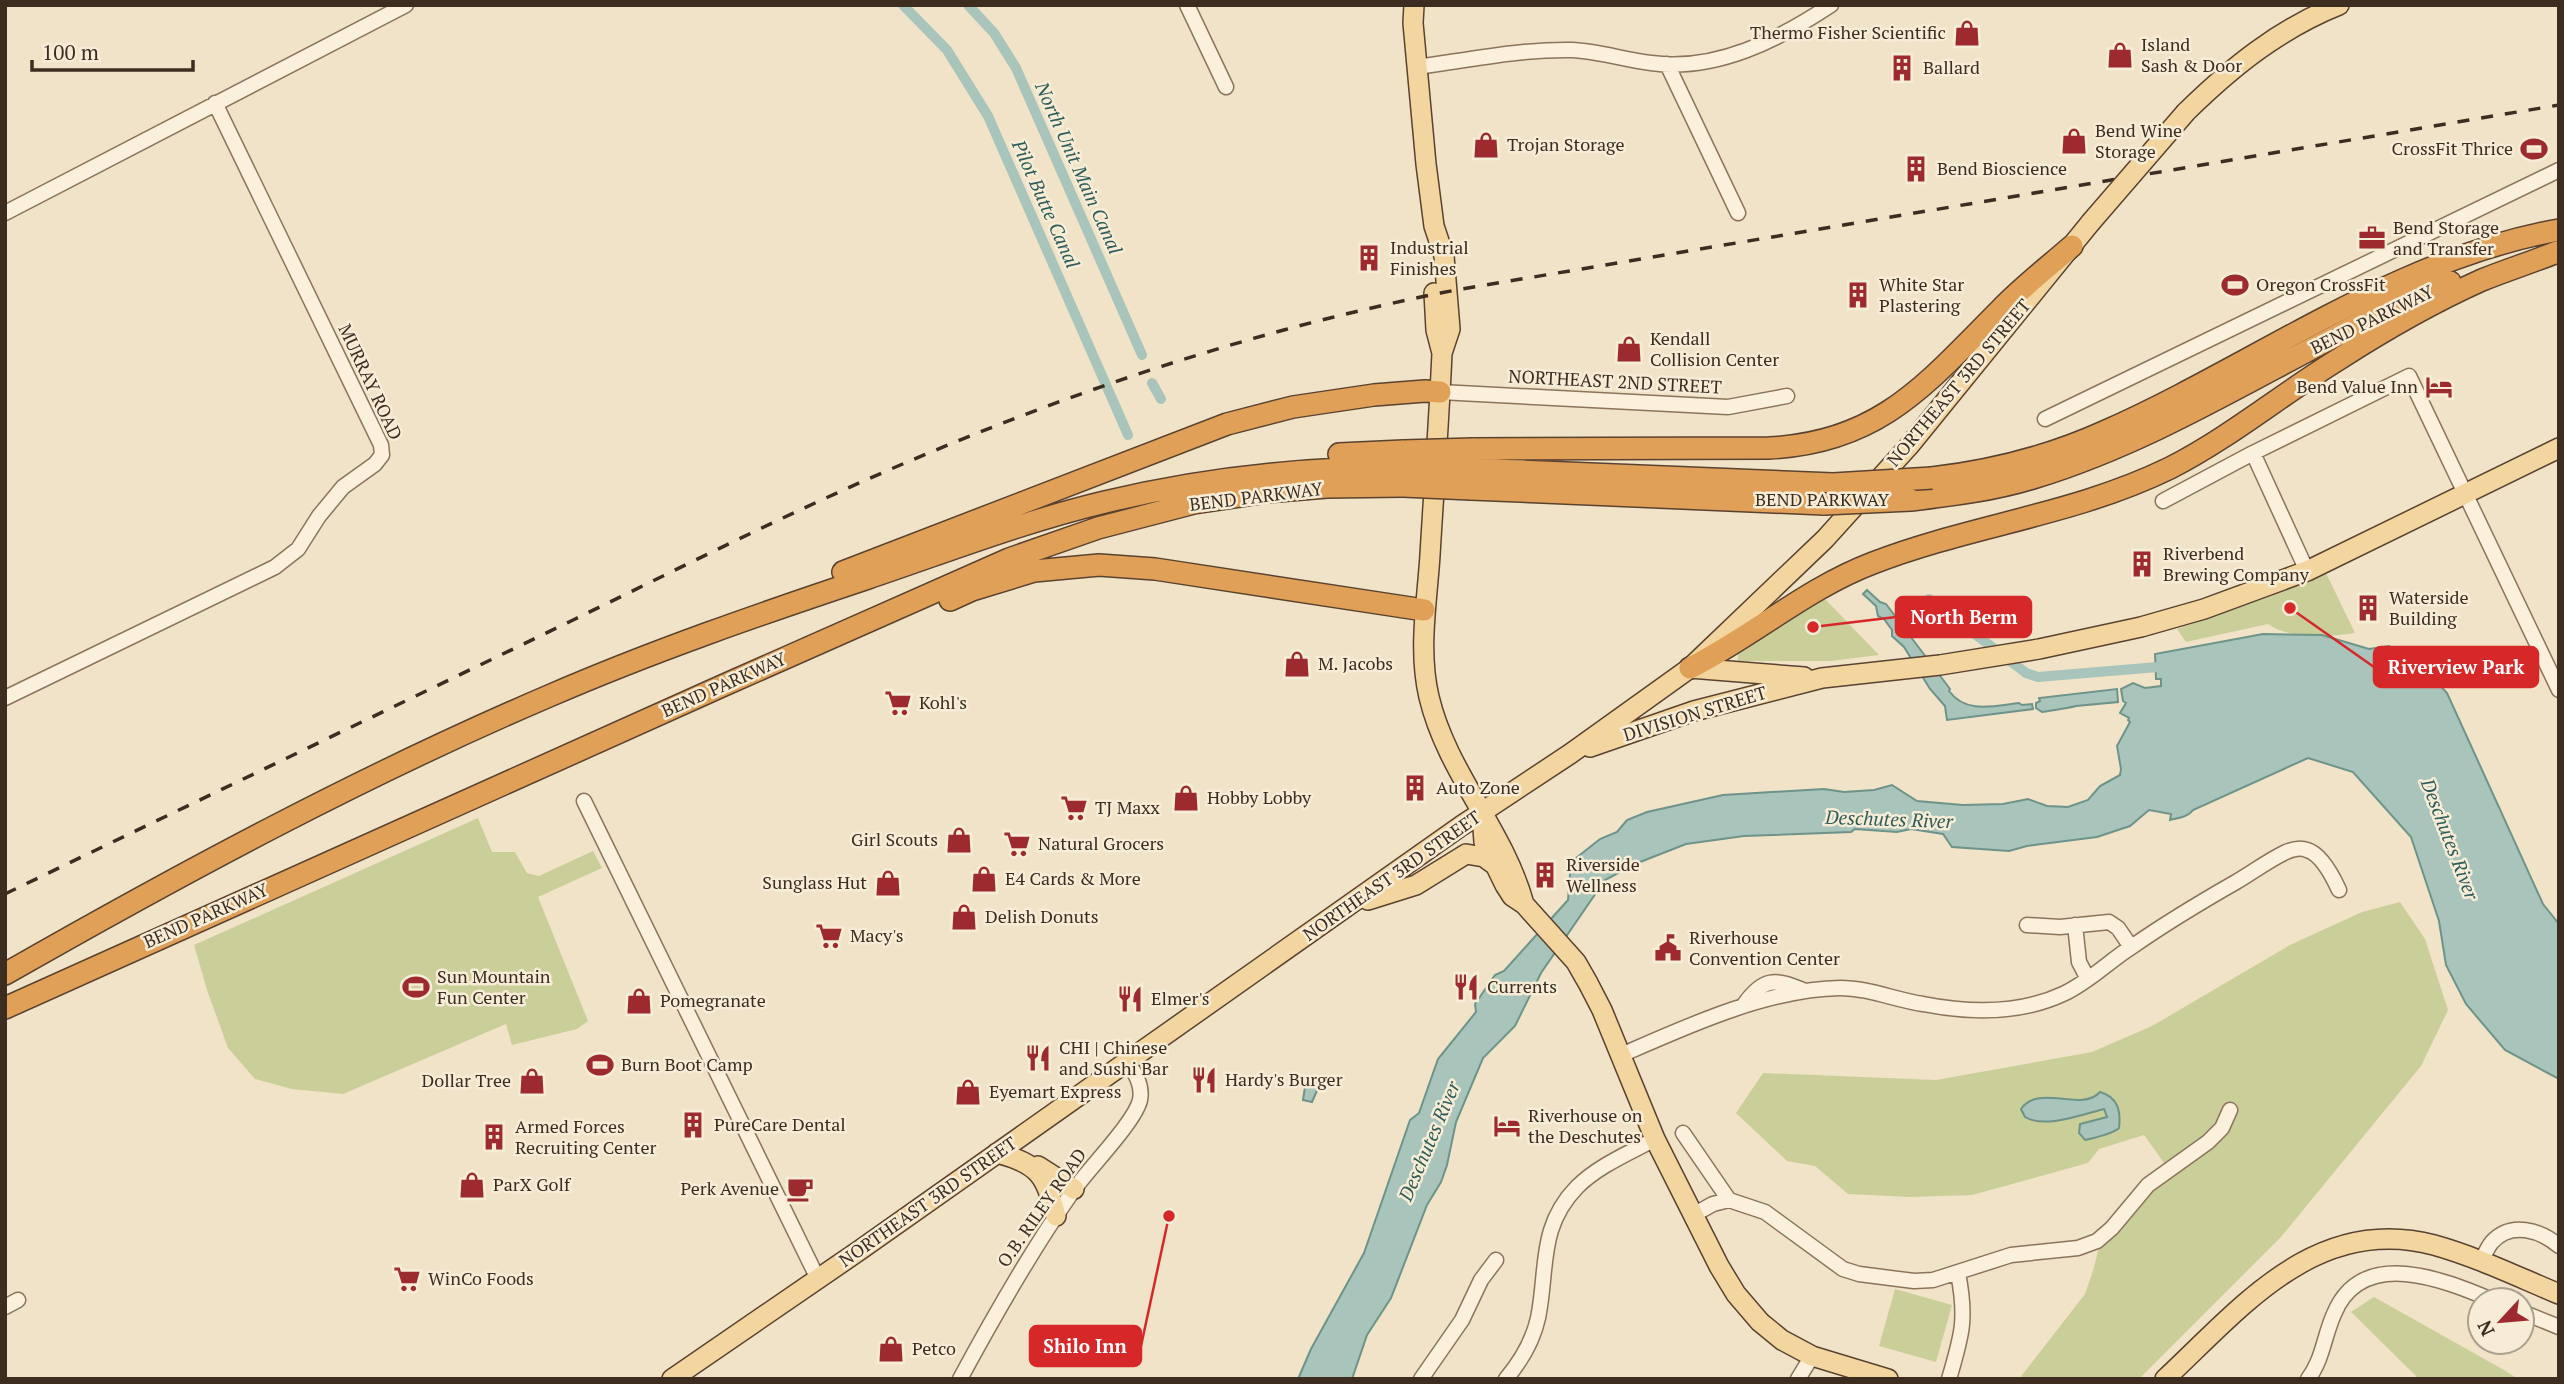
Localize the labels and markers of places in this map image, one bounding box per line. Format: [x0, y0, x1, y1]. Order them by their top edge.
shop icon: Thermo Fisher Scientific [1952, 18, 1982, 48]
place label: Thermo Fisher Scientific [1750, 20, 1946, 44]
place label: Island Sash & Door [2141, 32, 2242, 77]
shop icon: Island Sash & Door [2105, 40, 2135, 70]
building icon: Ballard [1887, 53, 1917, 83]
place label: Ballard [1923, 55, 1980, 79]
place label: Bend Wine Storage [2095, 118, 2182, 163]
shop icon: Bend Wine Storage [2059, 126, 2089, 156]
shop icon: Trojan Storage [1471, 130, 1501, 160]
place label: Trojan Storage [1507, 132, 1625, 156]
sports icon: CrossFit Thrice [2519, 134, 2549, 164]
place label: CrossFit Thrice [2392, 136, 2513, 160]
building icon: Bend Bioscience [1901, 154, 1931, 184]
place label: Bend Bioscience [1937, 156, 2067, 180]
place label: Bend Storage and Transfer [2393, 215, 2499, 260]
office icon: Bend Storage and Transfer [2357, 223, 2387, 253]
place label: Industrial Finishes [1390, 235, 1469, 280]
building icon: Industrial Finishes [1354, 243, 1384, 273]
sports icon: Oregon CrossFit [2220, 270, 2250, 300]
place label: White Star Plastering [1879, 272, 1964, 317]
place label: Oregon CrossFit [2256, 272, 2386, 296]
building icon: White Star Plastering [1843, 280, 1873, 310]
place label: Kendall Collision Center [1650, 326, 1779, 371]
shop icon: Kendall Collision Center [1614, 334, 1644, 364]
hotel icon: Bend Value Inn [2424, 372, 2454, 402]
place label: Bend Value Inn [2297, 374, 2418, 398]
place label: Riverbend Brewing Company [2163, 541, 2310, 586]
building icon: Riverbend Brewing Company [2127, 549, 2157, 579]
place label: Waterside Building [2389, 585, 2469, 630]
building icon: Waterside Building [2353, 593, 2383, 623]
callout: North Berm [1896, 597, 2031, 637]
callout: Riverview Park [2374, 647, 2538, 687]
shop icon: M. Jacobs [1282, 649, 1312, 679]
place label: M. Jacobs [1318, 651, 1393, 675]
supermarket icon: Kohl's [883, 688, 913, 718]
place label: Kohl's [919, 690, 967, 714]
building icon: Auto Zone [1400, 773, 1430, 803]
place label: Auto Zone [1436, 775, 1520, 799]
shop icon: Hobby Lobby [1171, 783, 1201, 813]
place label: Hobby Lobby [1207, 785, 1312, 809]
supermarket icon: TJ Maxx [1059, 793, 1089, 823]
place label: TJ Maxx [1095, 795, 1161, 819]
shop icon: Girl Scouts [944, 825, 974, 855]
place label: Girl Scouts [851, 827, 938, 851]
supermarket icon: Natural Grocers [1002, 829, 1032, 859]
place label: Natural Grocers [1038, 831, 1164, 855]
place label: Riverside Wellness [1566, 852, 1640, 897]
building icon: Riverside Wellness [1530, 860, 1560, 890]
shop icon: E4 Cards & More [969, 864, 999, 894]
place label: E4 Cards & More [1005, 866, 1141, 890]
shop icon: Sunglass Hut [873, 868, 903, 898]
place label: Sunglass Hut [762, 870, 867, 894]
shop icon: Delish Donuts [949, 902, 979, 932]
place label: Delish Donuts [985, 904, 1099, 928]
supermarket icon: Macy's [814, 921, 844, 951]
place label: Macy's [850, 923, 903, 947]
place label: Riverhouse Convention Center [1689, 925, 1840, 970]
public building icon: Riverhouse Convention Center [1653, 933, 1683, 963]
place label: Sun Mountain Fun Center [437, 964, 551, 1009]
sports icon: Sun Mountain Fun Center [401, 972, 431, 1002]
restaurant icon: Currents [1451, 972, 1481, 1002]
place label: Currents [1487, 974, 1557, 998]
restaurant icon: Elmer's [1115, 984, 1145, 1014]
shop icon: Pomegranate [624, 986, 654, 1016]
place label: Elmer's [1151, 986, 1210, 1010]
place label: Pomegranate [660, 988, 766, 1012]
place label: CHI | Chinese and Sushi Bar [1059, 1035, 1168, 1080]
restaurant icon: CHI | Chinese and Sushi Bar [1023, 1043, 1053, 1073]
sports icon: Burn Boot Camp [585, 1050, 615, 1080]
place label: Burn Boot Camp [621, 1052, 753, 1076]
restaurant icon: Hardy's Burger [1189, 1065, 1219, 1095]
shop icon: Dollar Tree [517, 1066, 547, 1096]
place label: Hardy's Burger [1225, 1067, 1343, 1091]
place label: Dollar Tree [421, 1068, 511, 1092]
shop icon: Eyemart Express [953, 1077, 983, 1107]
place label: Eyemart Express [989, 1079, 1121, 1103]
place label: Riverhouse on the Deschutes [1528, 1103, 1643, 1148]
building icon: PureCare Dental [678, 1110, 708, 1140]
hotel icon: Riverhouse on the Deschutes [1492, 1111, 1522, 1141]
place label: PureCare Dental [714, 1112, 846, 1136]
place label: Armed Forces Recruiting Center [515, 1114, 656, 1159]
building icon: Armed Forces Recruiting Center [479, 1122, 509, 1152]
shop icon: ParX Golf [457, 1170, 487, 1200]
place label: ParX Golf [493, 1172, 572, 1196]
cafe icon: Perk Avenue [785, 1174, 815, 1204]
place label: Perk Avenue [681, 1176, 779, 1200]
supermarket icon: WinCo Foods [392, 1264, 422, 1294]
place label: WinCo Foods [428, 1266, 534, 1290]
callout: Shilo Inn [1030, 1326, 1141, 1366]
shop icon: Petco [876, 1334, 906, 1364]
place label: Petco [912, 1336, 956, 1360]

